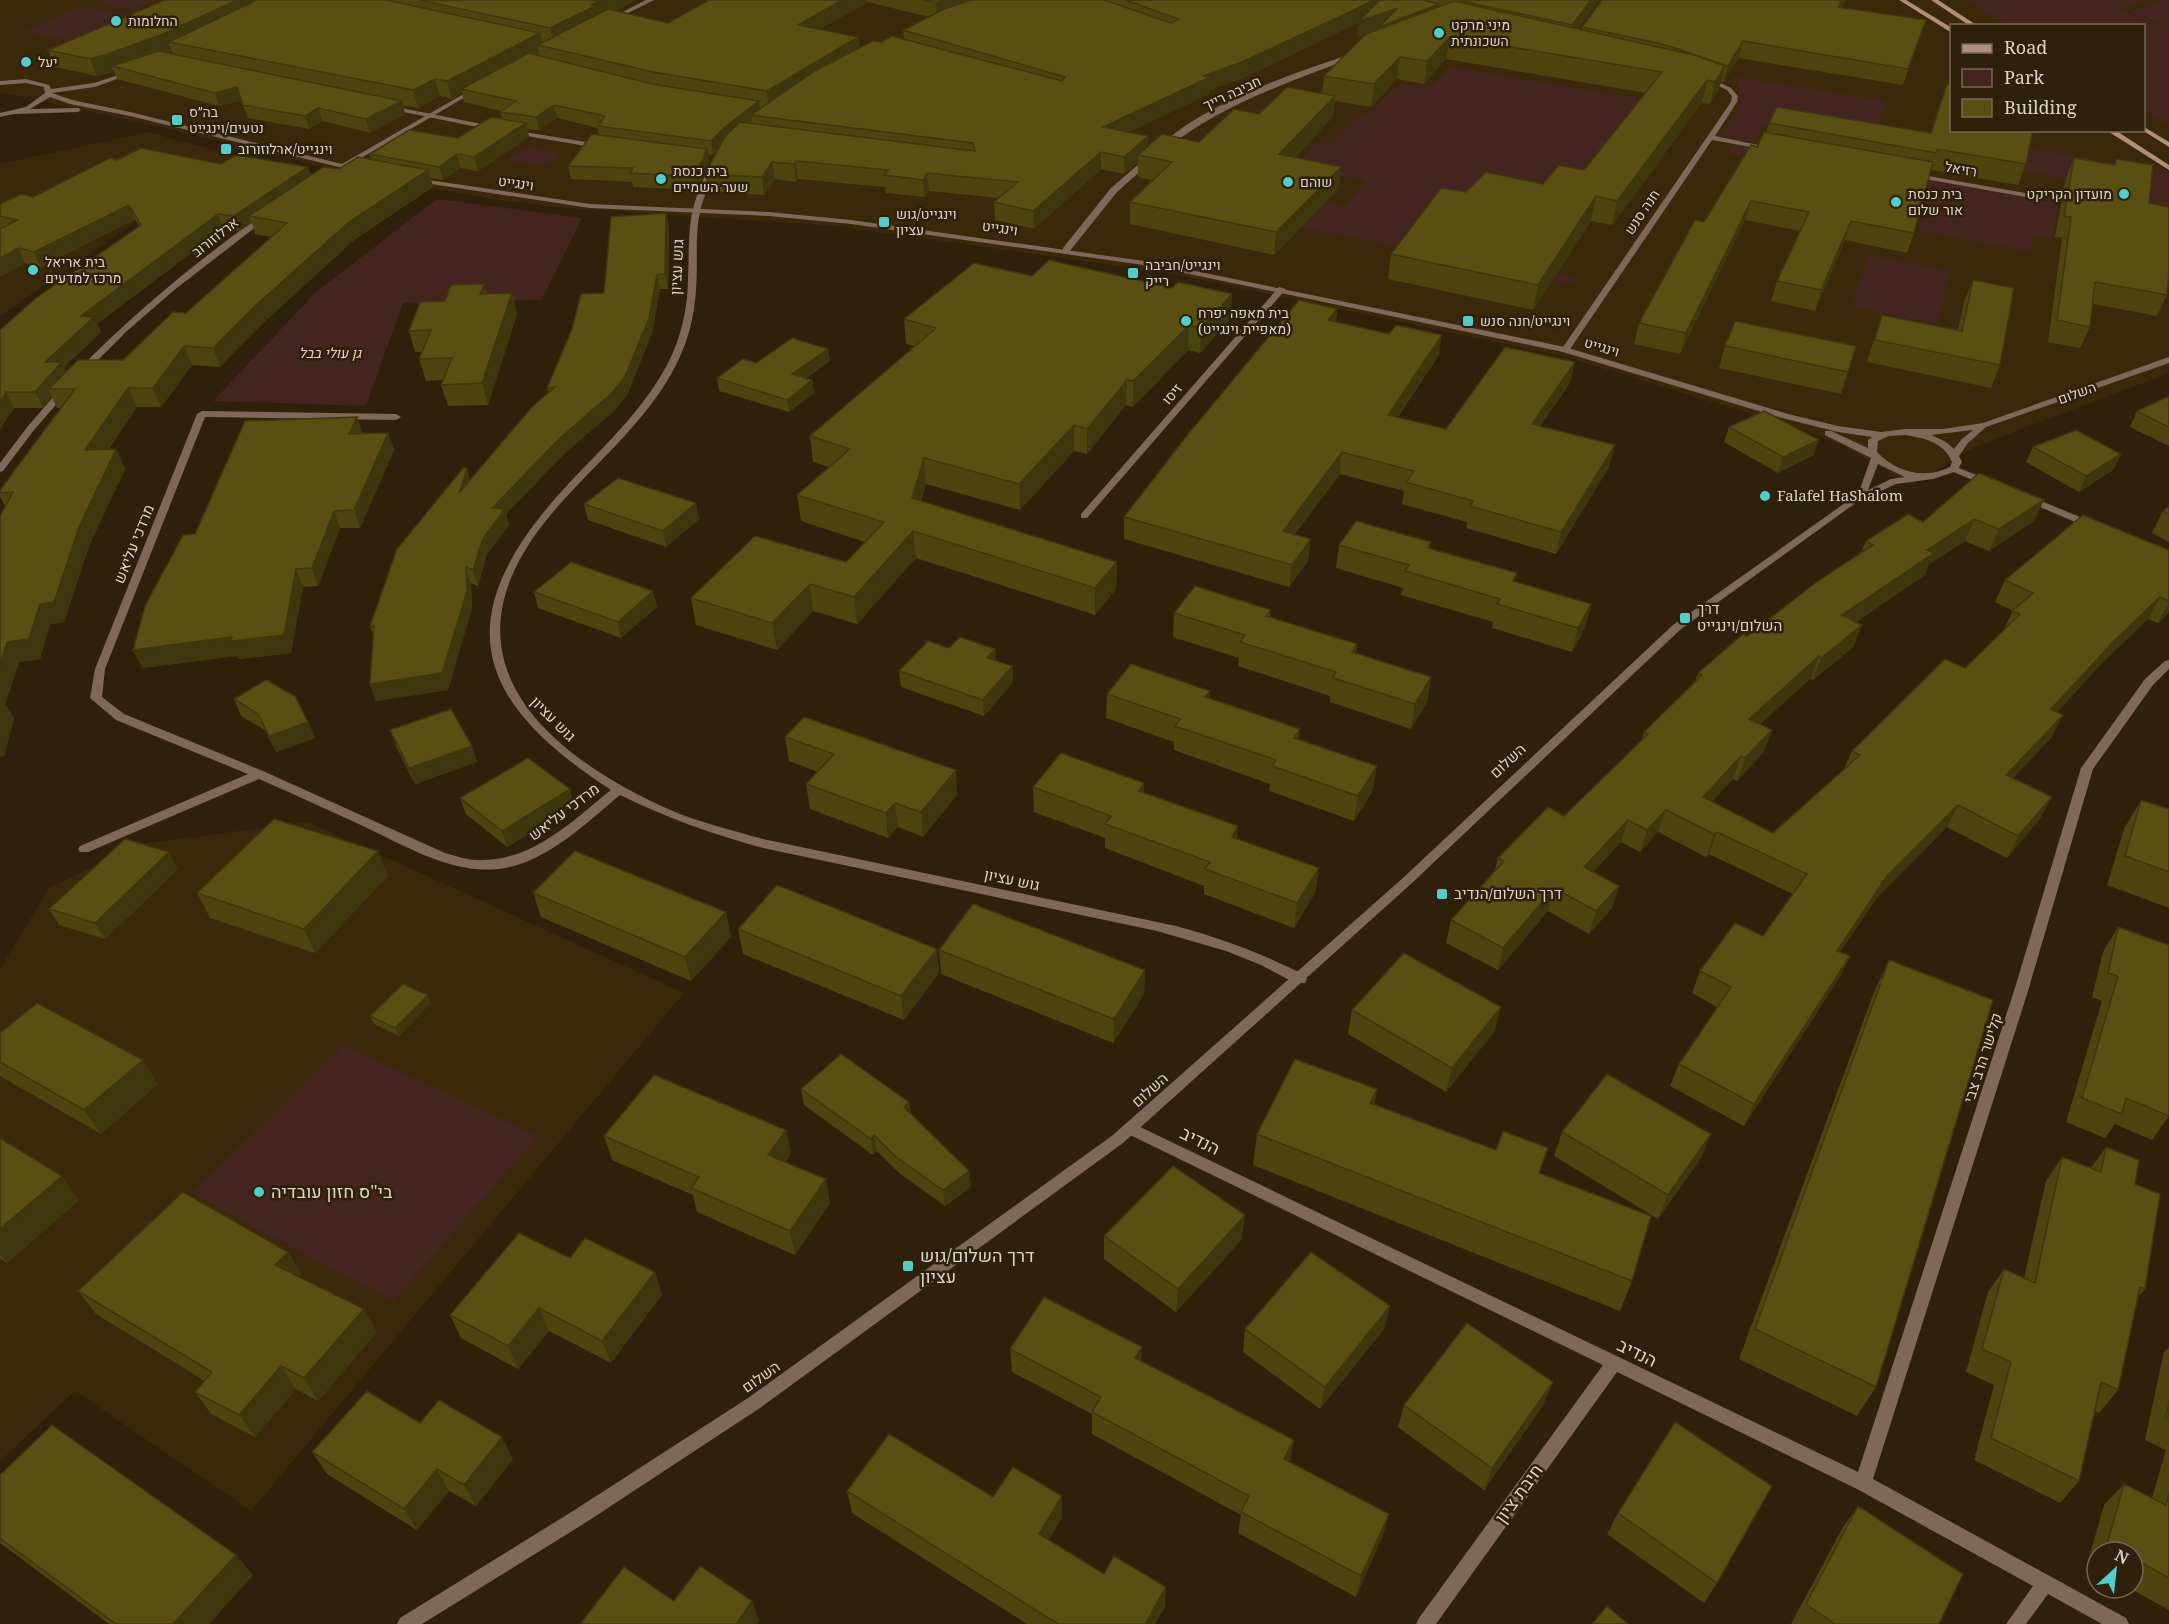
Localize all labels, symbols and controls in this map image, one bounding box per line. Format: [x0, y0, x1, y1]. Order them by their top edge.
place label: החלומות [128, 11, 178, 30]
marker: החלומות [109, 14, 123, 28]
place label: מיני מרקט השכונתית [1451, 15, 1510, 50]
legend [1950, 24, 2145, 132]
marker: מיני מרקט השכונתית [1432, 26, 1446, 40]
text: Road [2004, 35, 2047, 59]
place label: יעל [38, 52, 58, 71]
marker: יעל [19, 55, 33, 69]
text: Park [2004, 65, 2044, 89]
street label: חביבה רייך [1200, 71, 1264, 114]
text: Building [2004, 95, 2077, 119]
place label: בה״ס נטעים/וינגייט [189, 102, 264, 137]
marker: בה״ס נטעים/וינגייט [170, 113, 184, 127]
place label: וינגייט/ארלוזורוב [238, 139, 333, 158]
marker: וינגייט/ארלוזורוב [219, 142, 233, 156]
street label: רזיאל [1944, 156, 1979, 181]
place label: בית כנסת שער השמיים [673, 161, 748, 196]
street label: וינגייט [497, 171, 535, 194]
marker: בית כנסת שער השמיים [654, 172, 668, 186]
place label: שוהם [1300, 172, 1332, 191]
marker: שוהם [1281, 175, 1295, 189]
place label: בית כנסת אור שלום [1908, 184, 1963, 219]
place label: מועדון הקריקט [2026, 184, 2112, 203]
street label: חנה סנש [1620, 185, 1664, 238]
marker: מועדון הקריקט [2117, 187, 2131, 201]
marker: בית כנסת אור שלום [1889, 195, 1903, 209]
place label: וינגייט/גוש עציון [896, 204, 957, 239]
street label: ארלוזורוב [187, 212, 242, 261]
marker: וינגייט/גוש עציון [877, 215, 891, 229]
street label: וינגייט [981, 216, 1019, 239]
street label: גוש עציון [665, 238, 687, 296]
place label: בית אריאל מרכז למדעים [45, 252, 121, 287]
place label: וינגייט/חביבה רייק [1145, 255, 1221, 290]
marker: בית אריאל מרכז למדעים [26, 263, 40, 277]
marker: וינגייט/חביבה רייק [1126, 266, 1140, 280]
place label: בית מאפה יפרח (מאפיית וינגייט) [1198, 303, 1291, 338]
place label: וינגייט/חנה סנש [1480, 311, 1571, 330]
marker: בית מאפה יפרח (מאפיית וינגייט) [1179, 314, 1193, 328]
marker: וינגייט/חנה סנש [1461, 314, 1475, 328]
street label: וינגייט [1582, 332, 1622, 361]
park label: גן עולי בבל [299, 343, 363, 362]
street label: השלום [2055, 377, 2099, 408]
street label: זיסו [1157, 379, 1186, 408]
place label: Falafel HaShalom [1777, 485, 1903, 505]
marker: Falafel HaShalom [1758, 489, 1772, 503]
street label: מרדכי עליאש [108, 501, 158, 586]
place label: דרך השלום/וינגייט [1697, 598, 1782, 635]
marker: דרך השלום/וינגייט [1678, 611, 1692, 625]
street label: גוש עציון [527, 691, 581, 745]
street label: השלום [1485, 738, 1530, 782]
street label: מרדכי עליאש [524, 778, 603, 844]
street label: גוש עציון [983, 863, 1042, 895]
place label: דרך השלום/הנדיב [1454, 883, 1562, 903]
marker: דרך השלום/הנדיב [1435, 887, 1449, 901]
street label: קלישר הרב צבי [1958, 1010, 2006, 1105]
street label: השלום [1127, 1068, 1172, 1111]
street label: הנדיב [1177, 1120, 1224, 1160]
place label: בי"ס חזון עובדיה [271, 1179, 393, 1203]
marker: בי"ס חזון עובדיה [252, 1185, 266, 1199]
place label: דרך השלום/גוש עציון [920, 1243, 1034, 1288]
marker: דרך השלום/גוש עציון [901, 1259, 915, 1273]
street label: הנדיב [1614, 1332, 1661, 1372]
street label: השלום [737, 1356, 784, 1397]
street label: חיבת ציון [1489, 1459, 1548, 1528]
north arrow [2085, 1540, 2145, 1600]
text: N [2111, 1544, 2133, 1569]

